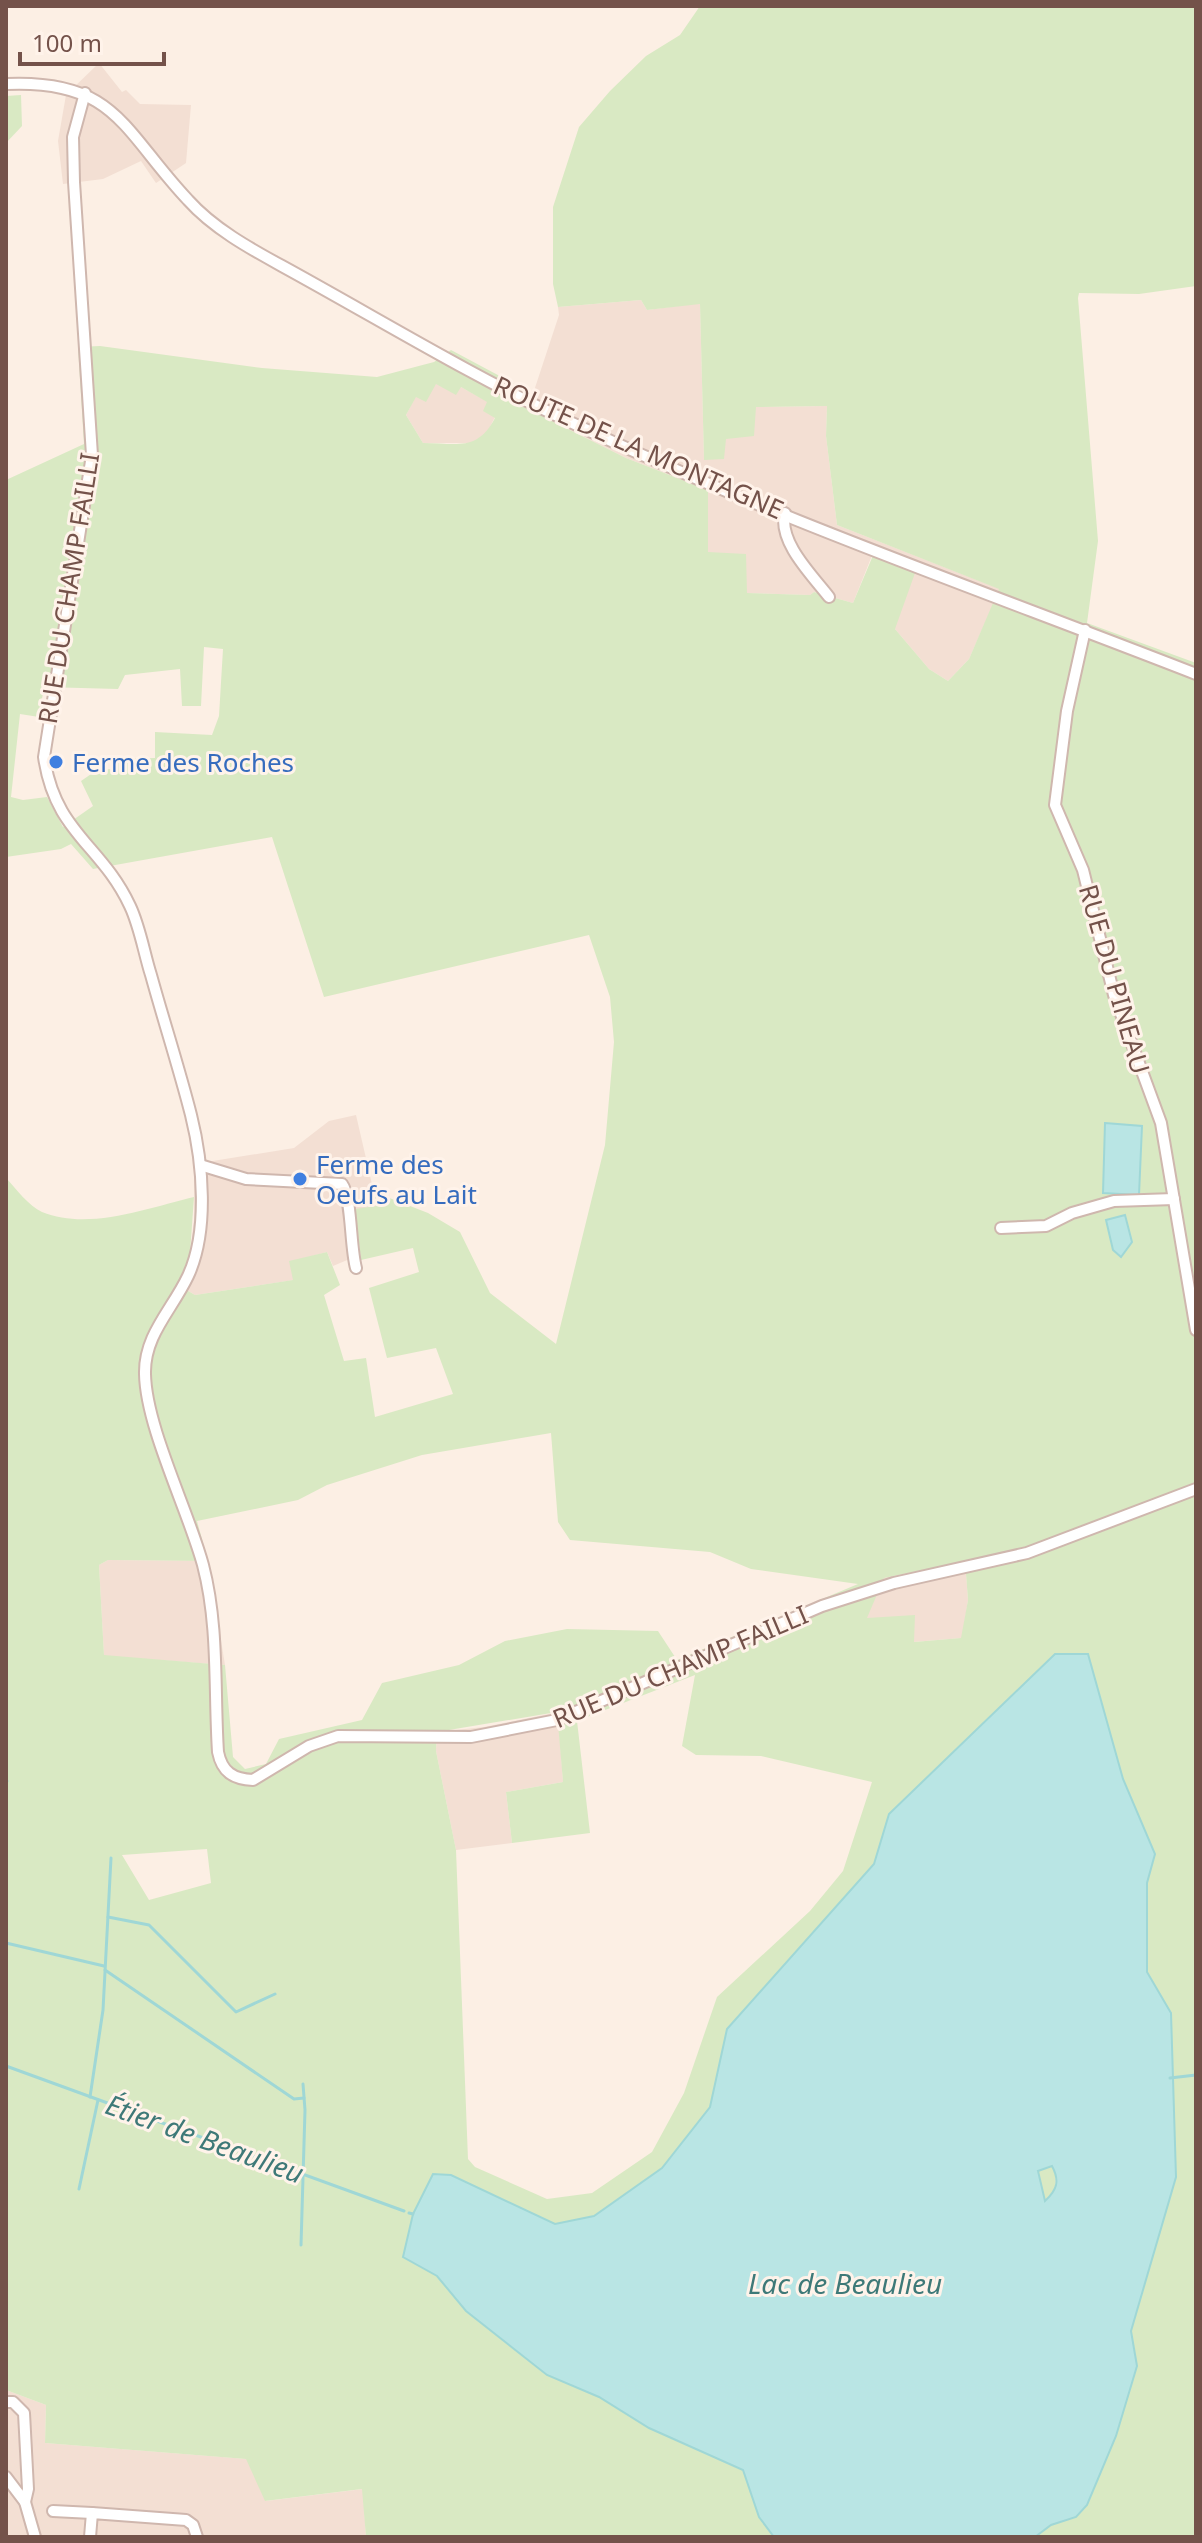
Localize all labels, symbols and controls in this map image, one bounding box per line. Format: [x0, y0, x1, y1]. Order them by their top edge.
scale bar [20, 16, 164, 66]
text: 100 m [32, 26, 102, 59]
street label: ROUTE DE LA MONTAGNE [488, 367, 790, 527]
street label: RUE DU CHAMP FAILLI [29, 450, 107, 726]
place label: Ferme des Roches [72, 744, 294, 780]
marker: Ferme des Roches [47, 753, 65, 771]
street label: RUE DU PINEAU [1071, 880, 1159, 1078]
place label: Ferme des Oeufs au Lait [316, 1146, 477, 1212]
marker: Ferme des Oeufs au Lait [291, 1170, 309, 1188]
street label: RUE DU CHAMP FAILLI [547, 1596, 813, 1736]
water label: Étier de Beaulieu [101, 2085, 309, 2191]
water label: Lac de Beaulieu [748, 2264, 942, 2302]

